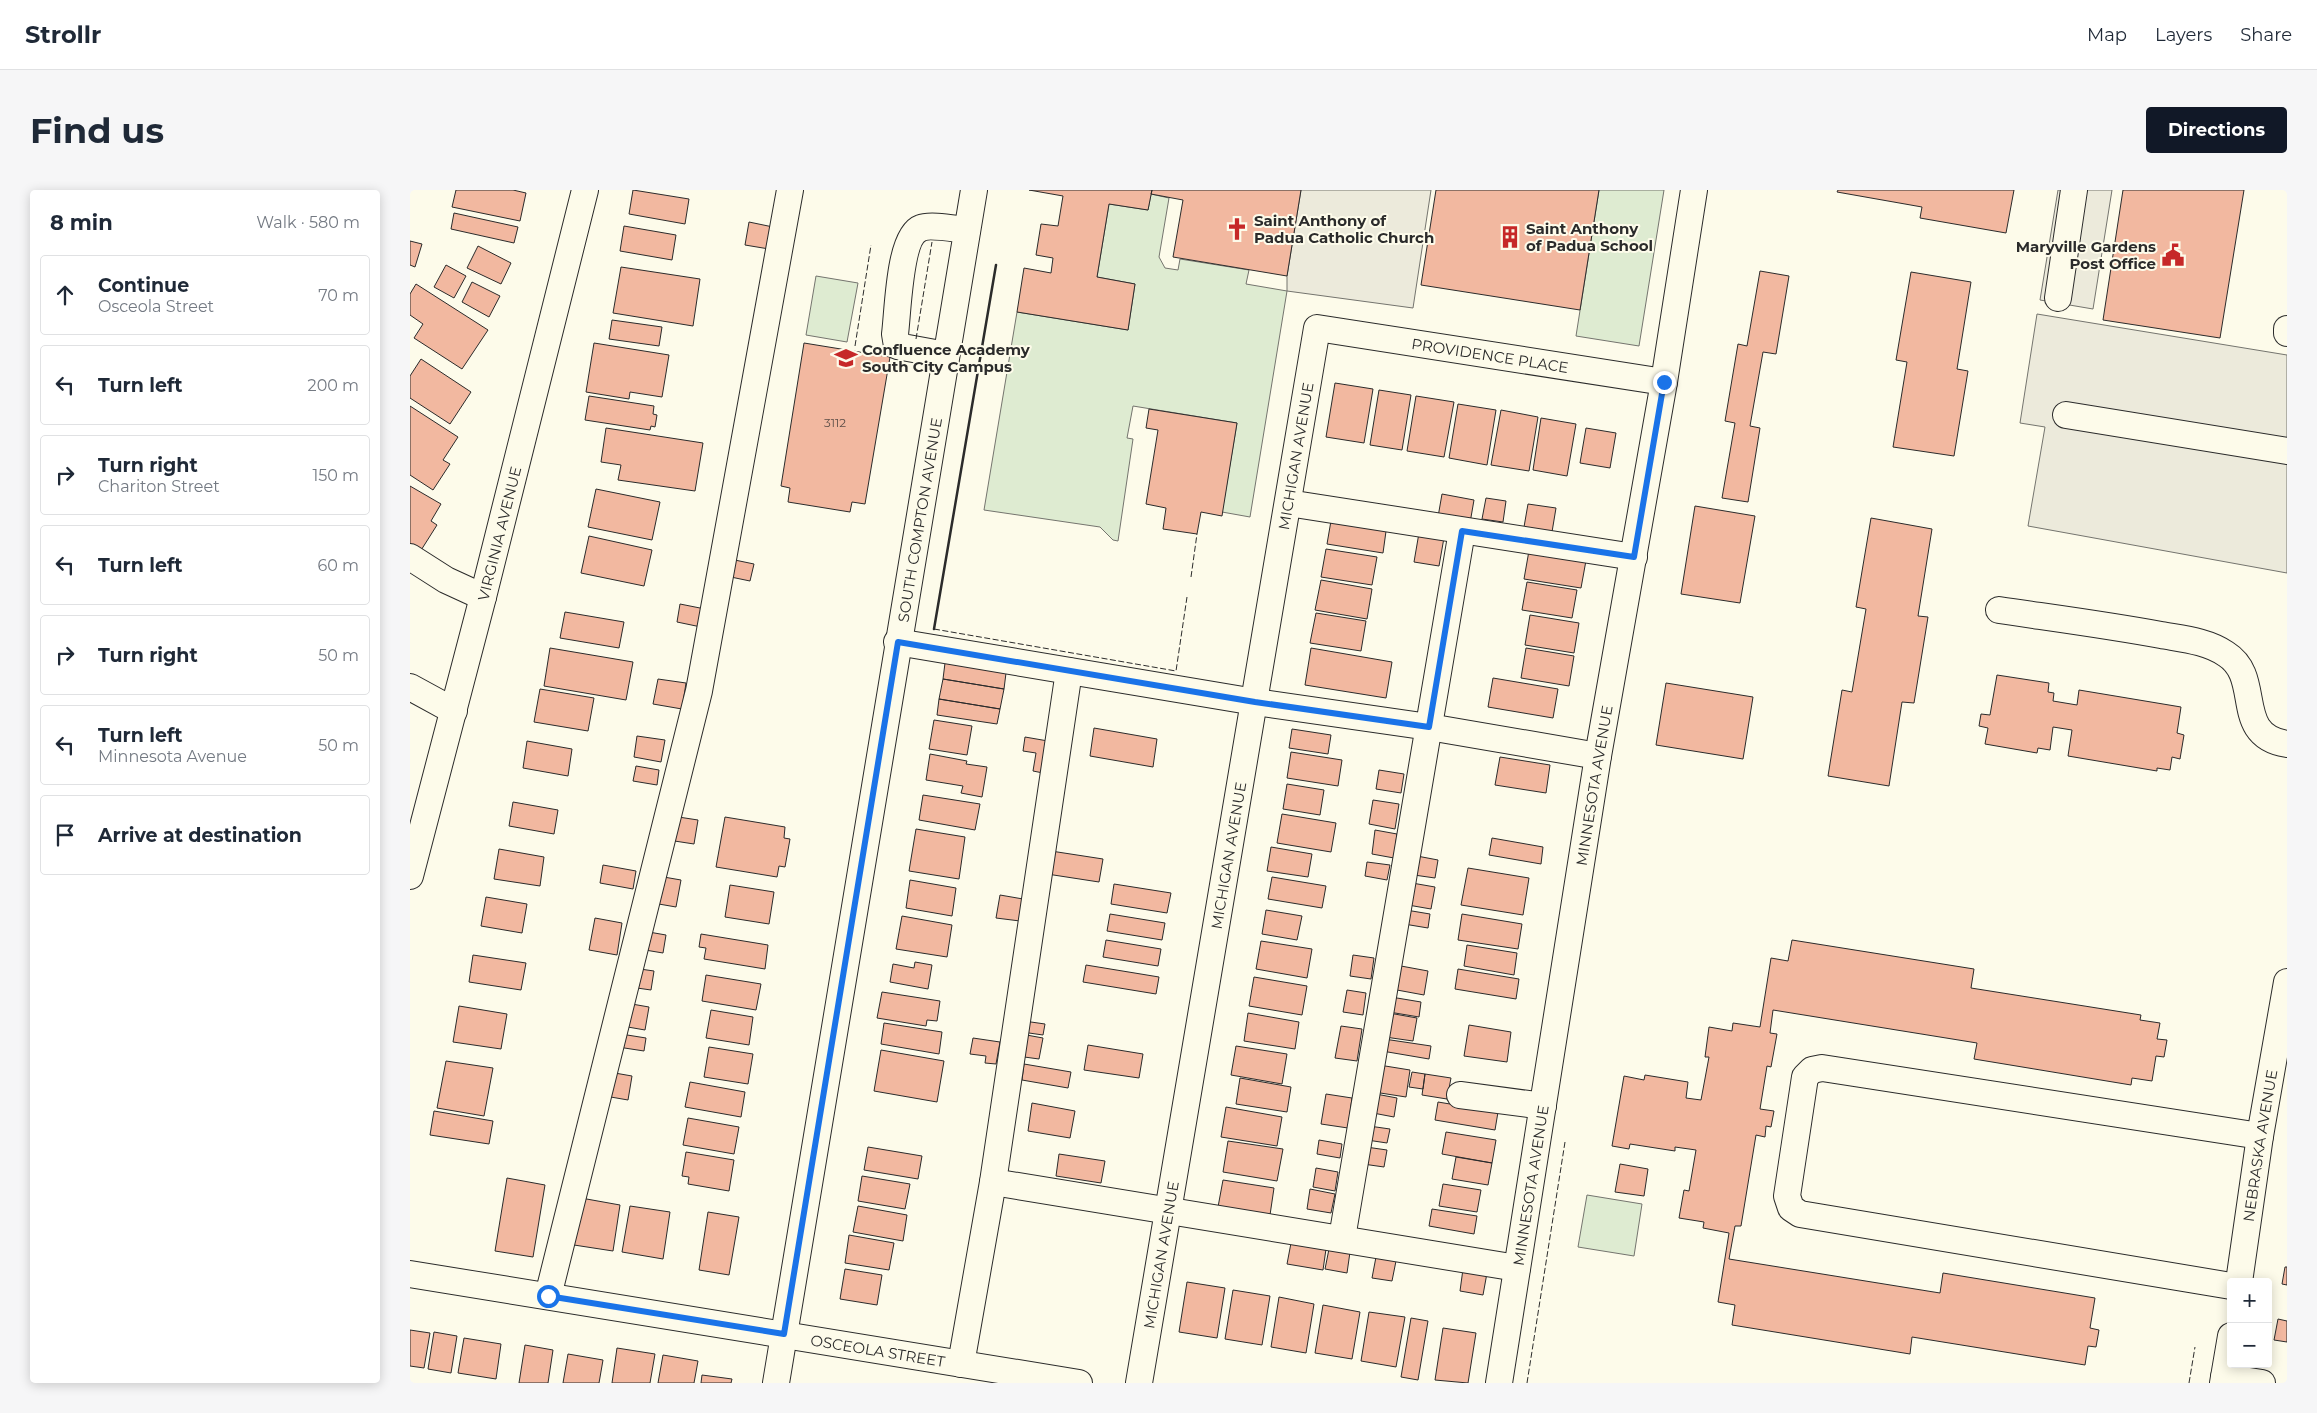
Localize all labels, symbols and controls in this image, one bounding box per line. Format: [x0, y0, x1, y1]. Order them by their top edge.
text: Strollr [25, 20, 101, 49]
text: Map [2087, 24, 2127, 46]
text: Layers [2155, 24, 2212, 46]
text: Share [2240, 24, 2292, 46]
button: Directions [2146, 107, 2287, 153]
text: Find us [30, 109, 164, 152]
text: 8 min [50, 210, 113, 235]
place label: Saint Anthony of Padua Catholic Church [1254, 211, 1434, 247]
text: Walk · 580 m [256, 213, 360, 232]
church icon: Saint Anthony of Padua Catholic Church [1224, 216, 1250, 242]
place label: Saint Anthony of Padua School [1526, 219, 1653, 255]
building icon: Saint Anthony of Padua School [1497, 224, 1523, 250]
place label: Maryville Gardens Post Office [2016, 237, 2156, 273]
public building icon: Maryville Gardens Post Office [2160, 242, 2186, 268]
text: Continue [98, 274, 189, 297]
icon: ahead [51, 281, 79, 309]
text: 70 m [318, 286, 359, 305]
text: Osceola Street [98, 297, 214, 316]
street label: PROVIDENCE PLACE [1410, 333, 1570, 377]
place label: Confluence Academy South City Campus [862, 340, 1031, 376]
school or university icon: Confluence Academy South City Campus [833, 345, 859, 371]
icon: left [51, 371, 79, 399]
route end [1653, 371, 1676, 394]
text: Turn left [98, 374, 183, 397]
text: 200 m [308, 376, 359, 395]
street label: MICHIGAN AVENUE [1274, 381, 1317, 531]
house number: 3112 [824, 415, 846, 430]
street label: SOUTH COMPTON AVENUE [893, 416, 946, 624]
text: Turn right [98, 454, 198, 477]
icon: right [51, 461, 79, 489]
street label: VIRGINIA AVENUE [473, 464, 525, 603]
text: 150 m [312, 466, 359, 485]
text: Chariton Street [98, 477, 220, 496]
icon: left [51, 551, 79, 579]
text: Turn left [98, 554, 183, 577]
text: 60 m [317, 556, 359, 575]
icon: right [51, 641, 79, 669]
text: Turn right [98, 644, 198, 667]
text: 50 m [318, 646, 359, 665]
street label: MINNESOTA AVENUE [1571, 704, 1616, 867]
text: Turn left [98, 724, 183, 747]
icon: left [51, 731, 79, 759]
text: 50 m [318, 736, 359, 755]
text: Minnesota Avenue [98, 747, 247, 766]
street label: MICHIGAN AVENUE [1206, 780, 1250, 931]
icon: arrive [51, 821, 79, 849]
text: Arrive at destination [98, 824, 302, 847]
street label: NEBRASKA AVENUE [2238, 1068, 2281, 1223]
street label: MINNESOTA AVENUE [1508, 1104, 1552, 1267]
street label: MICHIGAN AVENUE [1139, 1180, 1182, 1330]
map controls [2227, 1278, 2272, 1368]
button: + [2227, 1278, 2272, 1323]
route start [537, 1285, 560, 1308]
button: − [2227, 1323, 2272, 1368]
street label: OSCEOLA STREET [809, 1330, 947, 1371]

